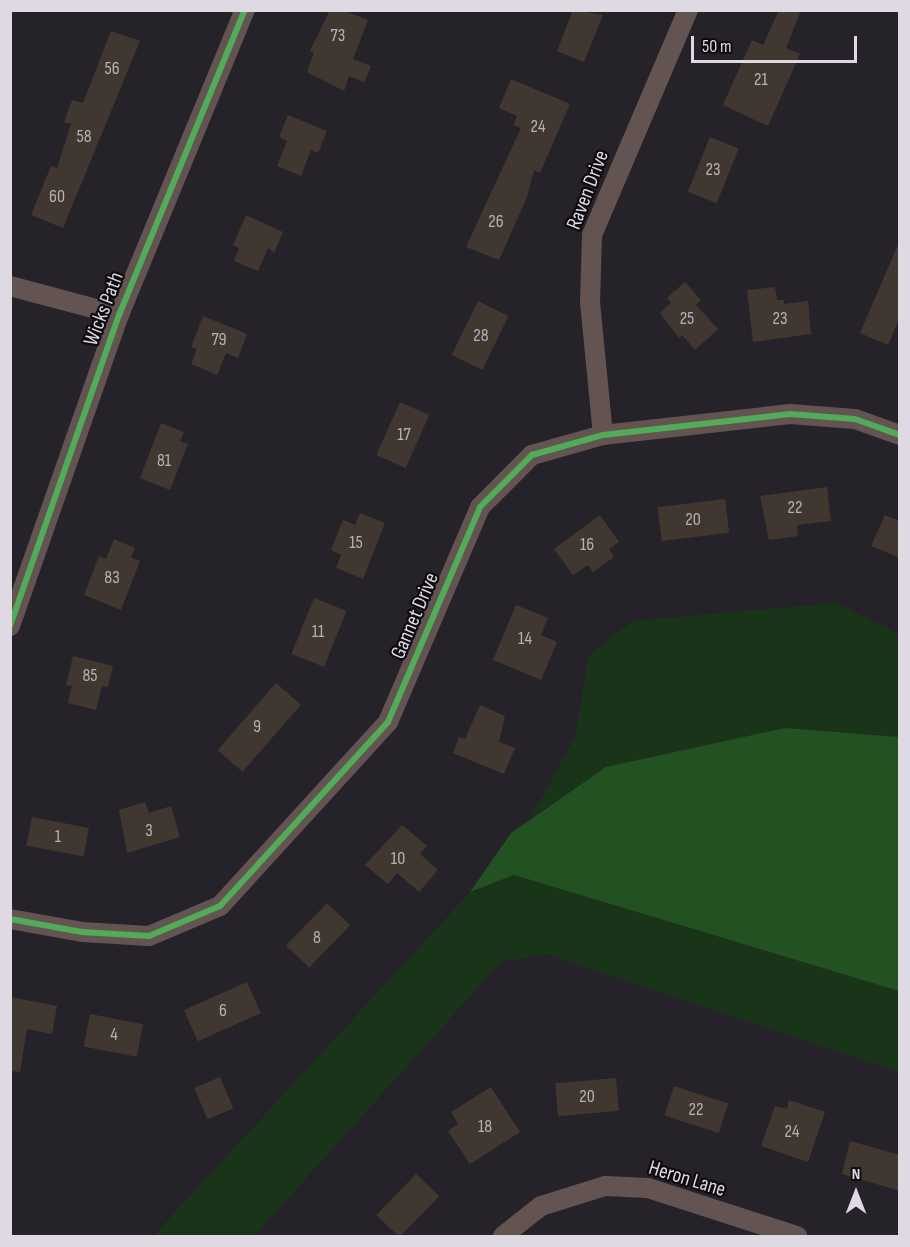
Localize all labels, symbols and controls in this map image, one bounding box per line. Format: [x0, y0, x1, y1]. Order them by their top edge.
scale bar [694, 24, 860, 62]
house number: 73 [331, 25, 345, 47]
text: 50 m [702, 36, 732, 57]
house number: 56 [104, 58, 120, 80]
house number: 21 [754, 69, 768, 91]
house number: 24 [531, 116, 545, 138]
house number: 58 [76, 126, 92, 148]
street label: Raven Drive [561, 147, 615, 233]
house number: 23 [706, 159, 720, 181]
house number: 60 [49, 186, 65, 208]
house number: 26 [488, 211, 504, 233]
street label: Wicks Path [79, 269, 129, 349]
house number: 25 [680, 308, 694, 330]
house number: 23 [773, 308, 787, 330]
house number: 28 [473, 325, 489, 347]
house number: 79 [211, 329, 227, 351]
house number: 17 [397, 424, 411, 446]
house number: 81 [157, 450, 171, 472]
house number: 22 [788, 497, 802, 519]
house number: 20 [685, 509, 701, 531]
house number: 15 [349, 532, 363, 554]
house number: 16 [580, 534, 594, 556]
house number: 83 [104, 567, 120, 589]
street label: Gannet Drive [386, 569, 444, 663]
house number: 11 [312, 621, 324, 643]
house number: 14 [518, 628, 532, 650]
house number: 85 [82, 665, 98, 687]
house number: 9 [253, 716, 261, 738]
house number: 3 [145, 820, 153, 842]
house number: 1 [55, 826, 61, 848]
house number: 10 [391, 848, 405, 870]
house number: 8 [313, 927, 321, 949]
house number: 6 [219, 1000, 227, 1022]
house number: 4 [110, 1024, 118, 1046]
house number: 20 [579, 1086, 595, 1108]
house number: 22 [689, 1099, 703, 1121]
house number: 18 [478, 1116, 492, 1138]
house number: 24 [785, 1121, 799, 1143]
street label: Heron Lane [645, 1155, 729, 1203]
north arrow [826, 1163, 886, 1223]
text: N [852, 1165, 860, 1184]

